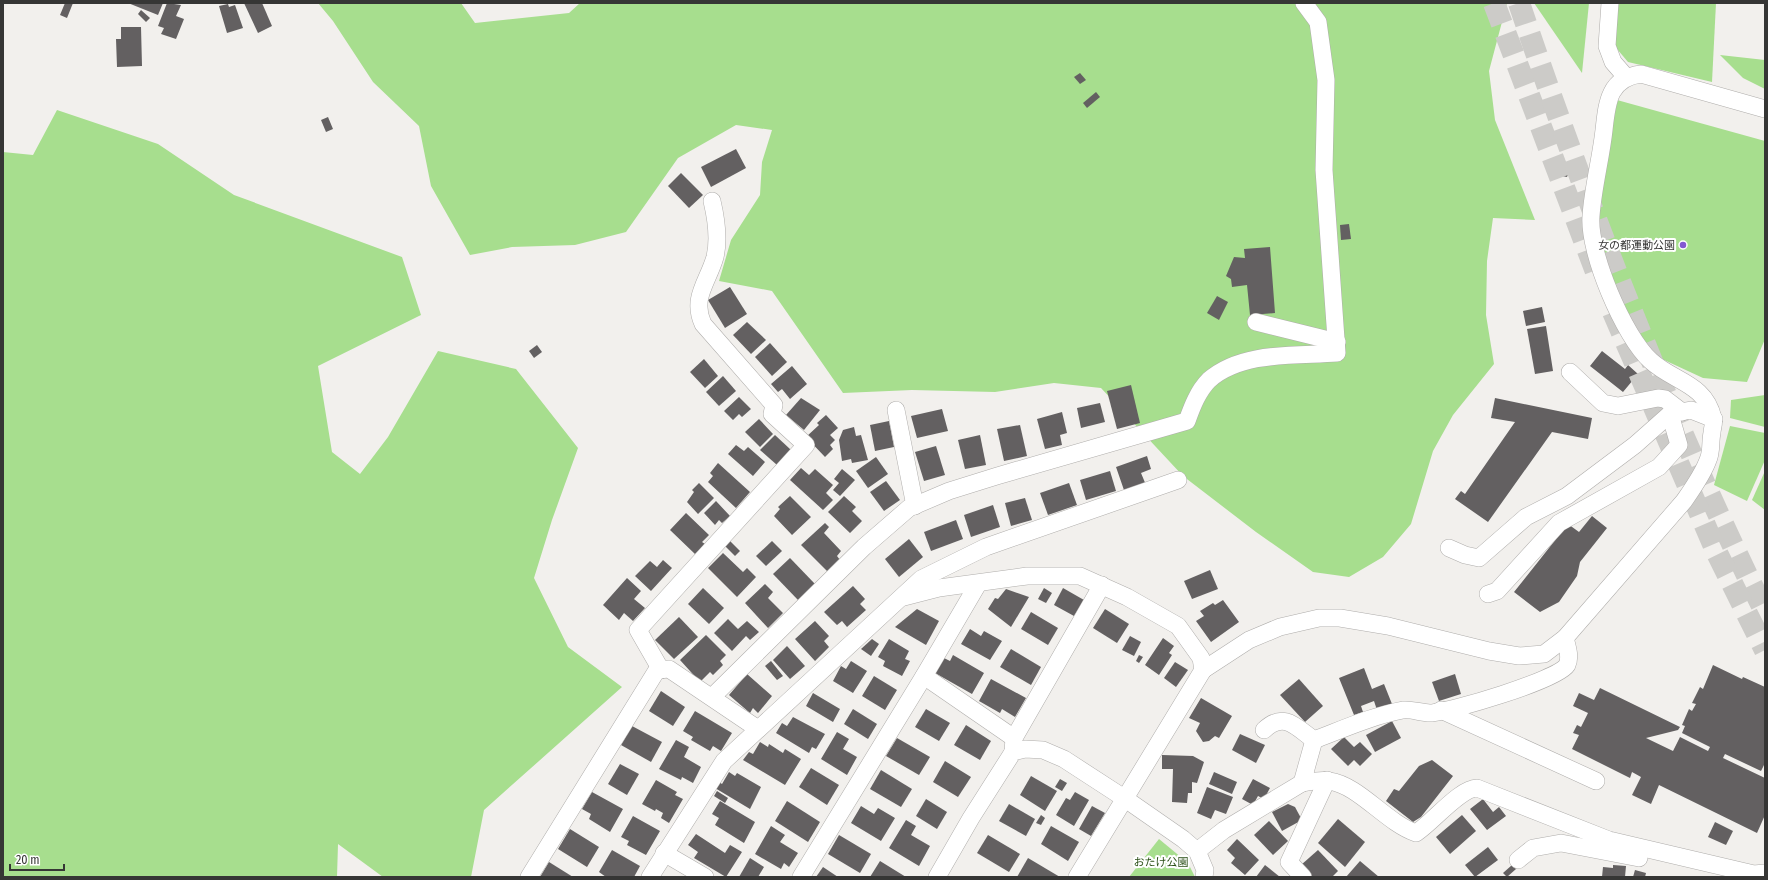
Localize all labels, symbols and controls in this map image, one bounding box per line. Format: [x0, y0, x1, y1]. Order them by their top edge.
place label: 女の都運動公園 [1598, 239, 1675, 252]
marker: 女の都運動公園 [1678, 240, 1688, 250]
scale bar [10, 846, 64, 872]
text: 20 m [16, 853, 40, 867]
park label: おたけ公園 [1134, 856, 1189, 869]

